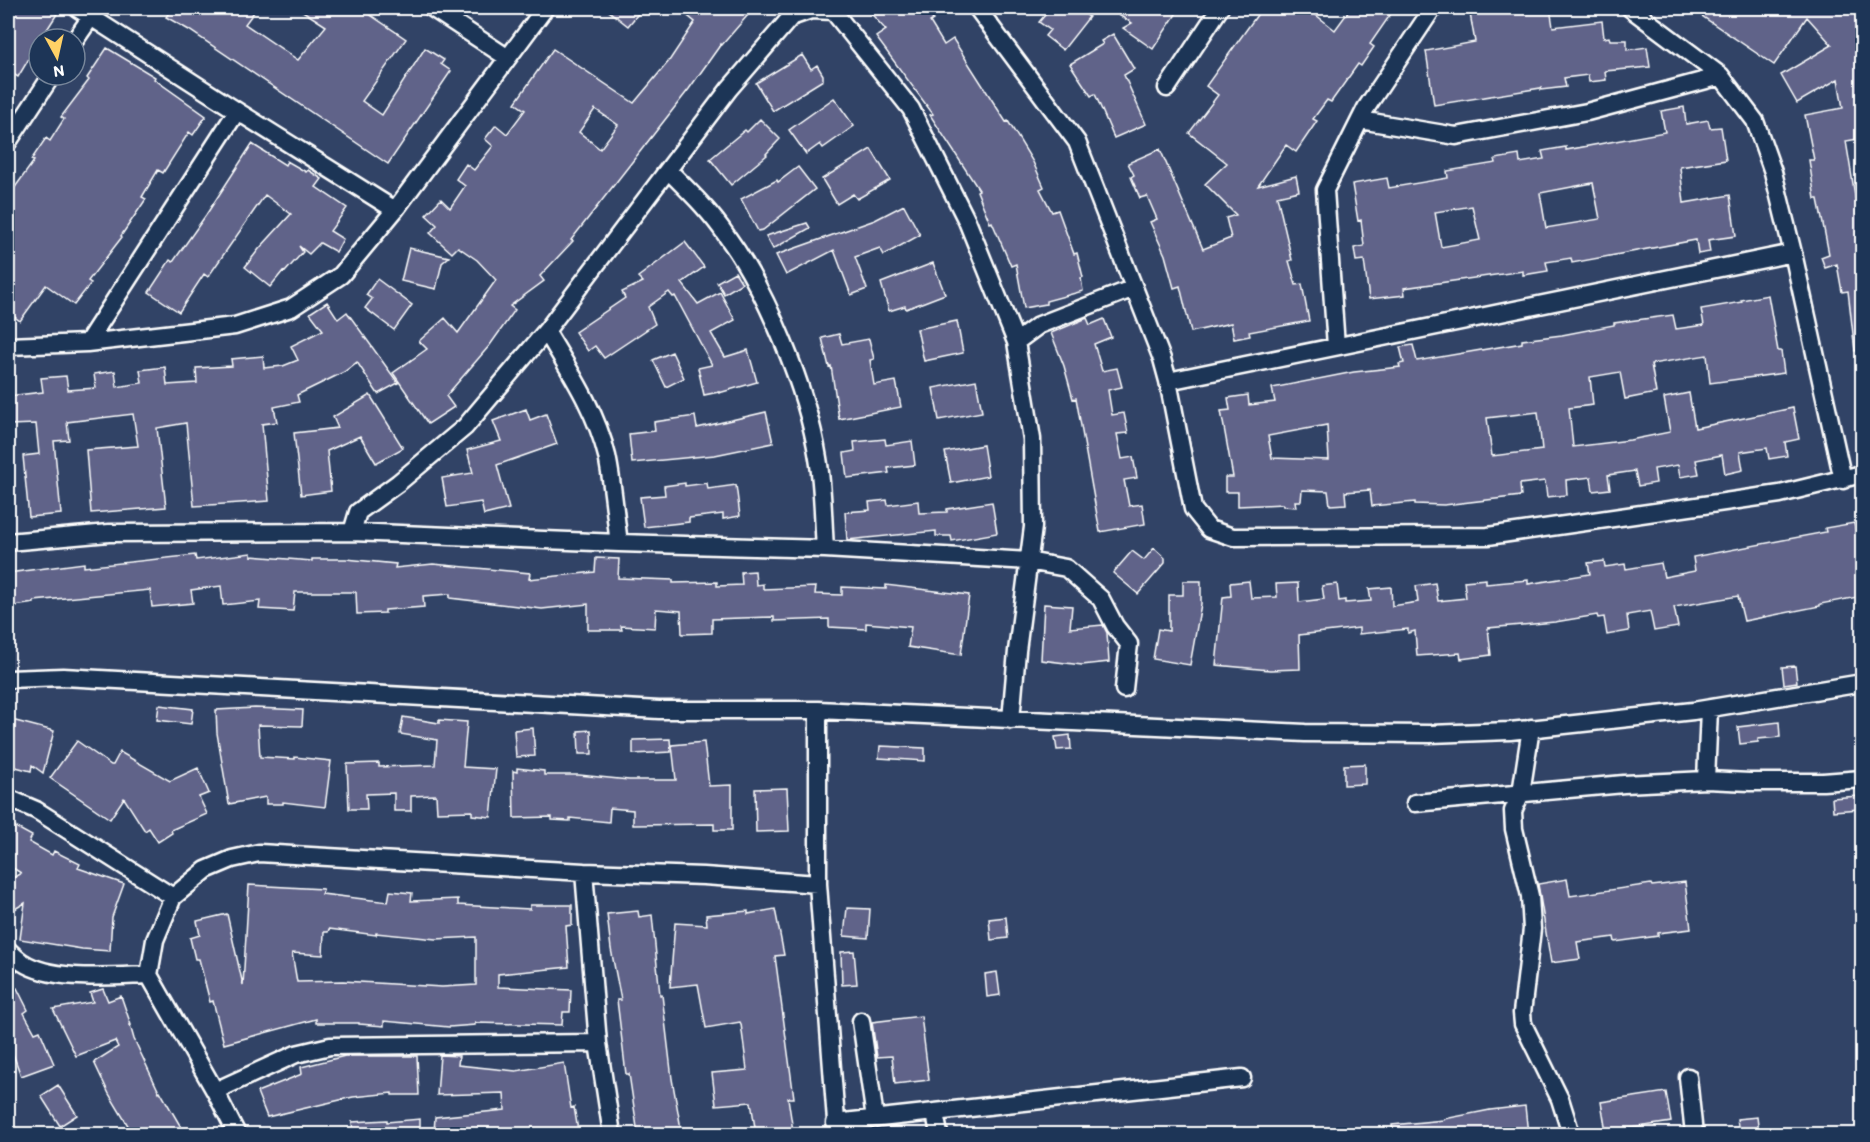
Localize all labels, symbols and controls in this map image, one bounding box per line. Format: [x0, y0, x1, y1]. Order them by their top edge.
north arrow [27, 27, 87, 87]
text: N [52, 61, 66, 82]

